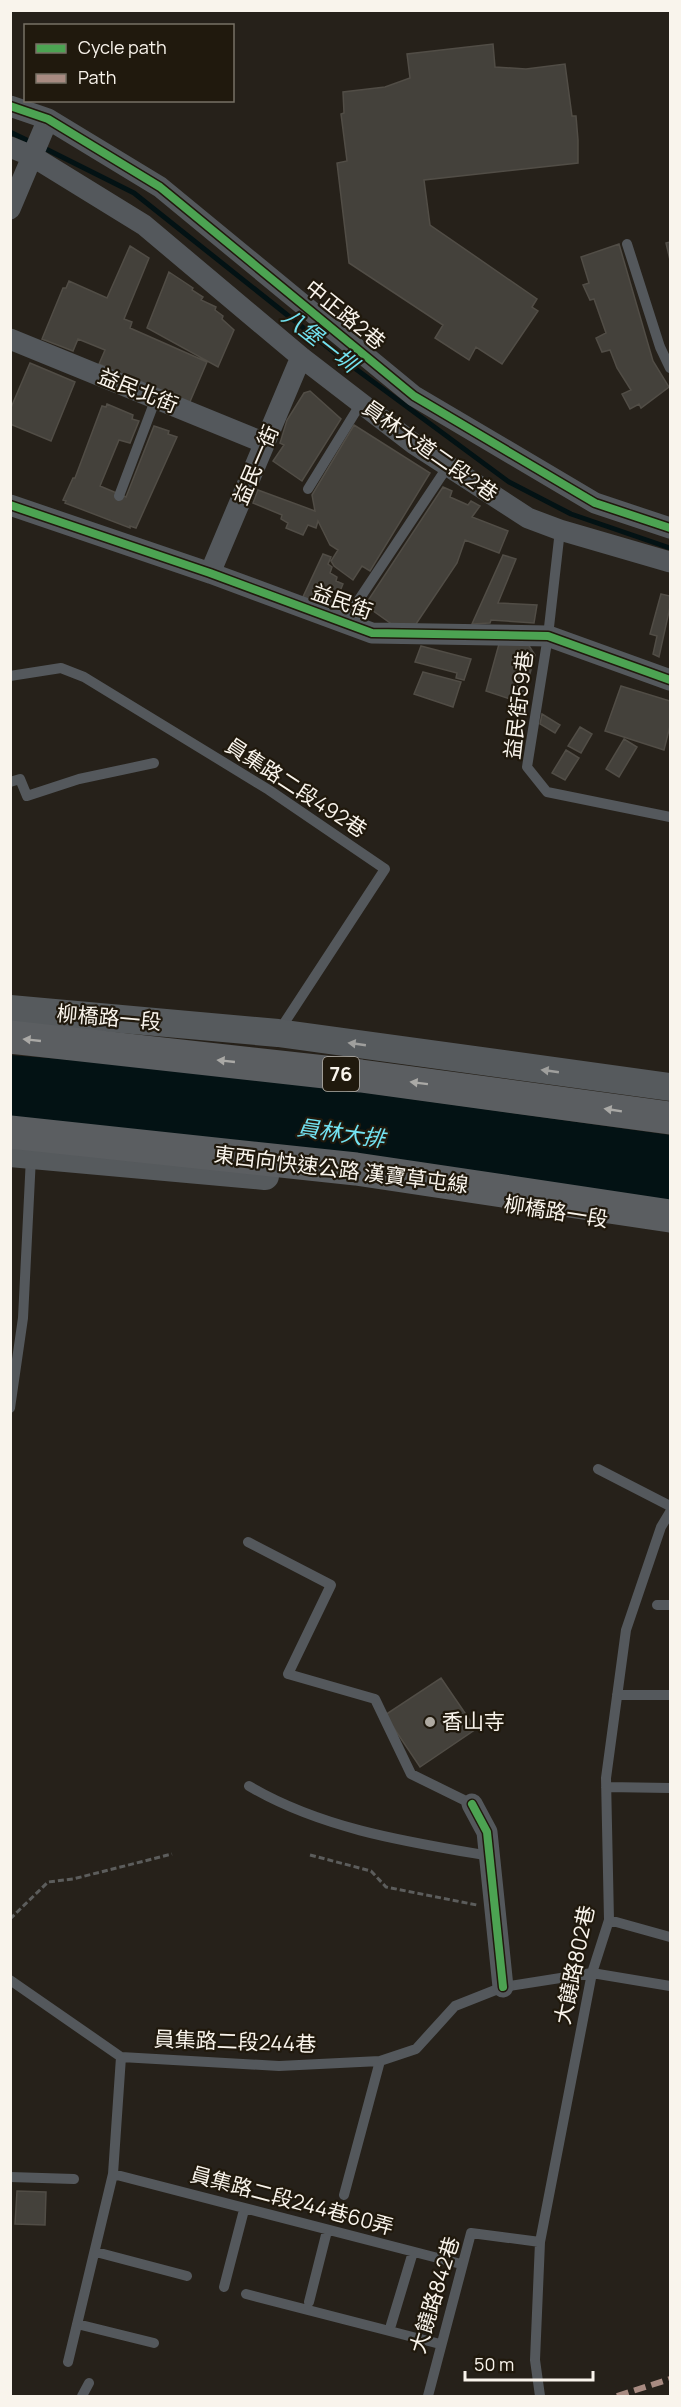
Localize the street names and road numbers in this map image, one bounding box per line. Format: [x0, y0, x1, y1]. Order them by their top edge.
street label: 中正路2巷 [300, 273, 392, 355]
street label: 益民北街 [94, 361, 183, 419]
street label: 員林大道二段2巷 [357, 393, 504, 507]
street label: 益民一街 [226, 420, 284, 509]
street label: 益民街 [308, 577, 377, 625]
street label: 益民街59巷 [497, 649, 539, 761]
street label: 員集路二段492巷 [220, 731, 373, 843]
street label: 柳橋路一段 [56, 998, 163, 1036]
road number: 76 [323, 1057, 359, 1091]
street label: 東西向快速公路 漢寶草屯線 [212, 1140, 470, 1199]
street label: 柳橋路一段 [502, 1189, 610, 1233]
street label: 大饒路802巷 [548, 1903, 600, 2027]
street label: 員集路二段244巷 [153, 2024, 317, 2058]
street label: 員集路二段244巷60弄 [188, 2159, 397, 2241]
street label: 大饒路842巷 [403, 2233, 465, 2356]

